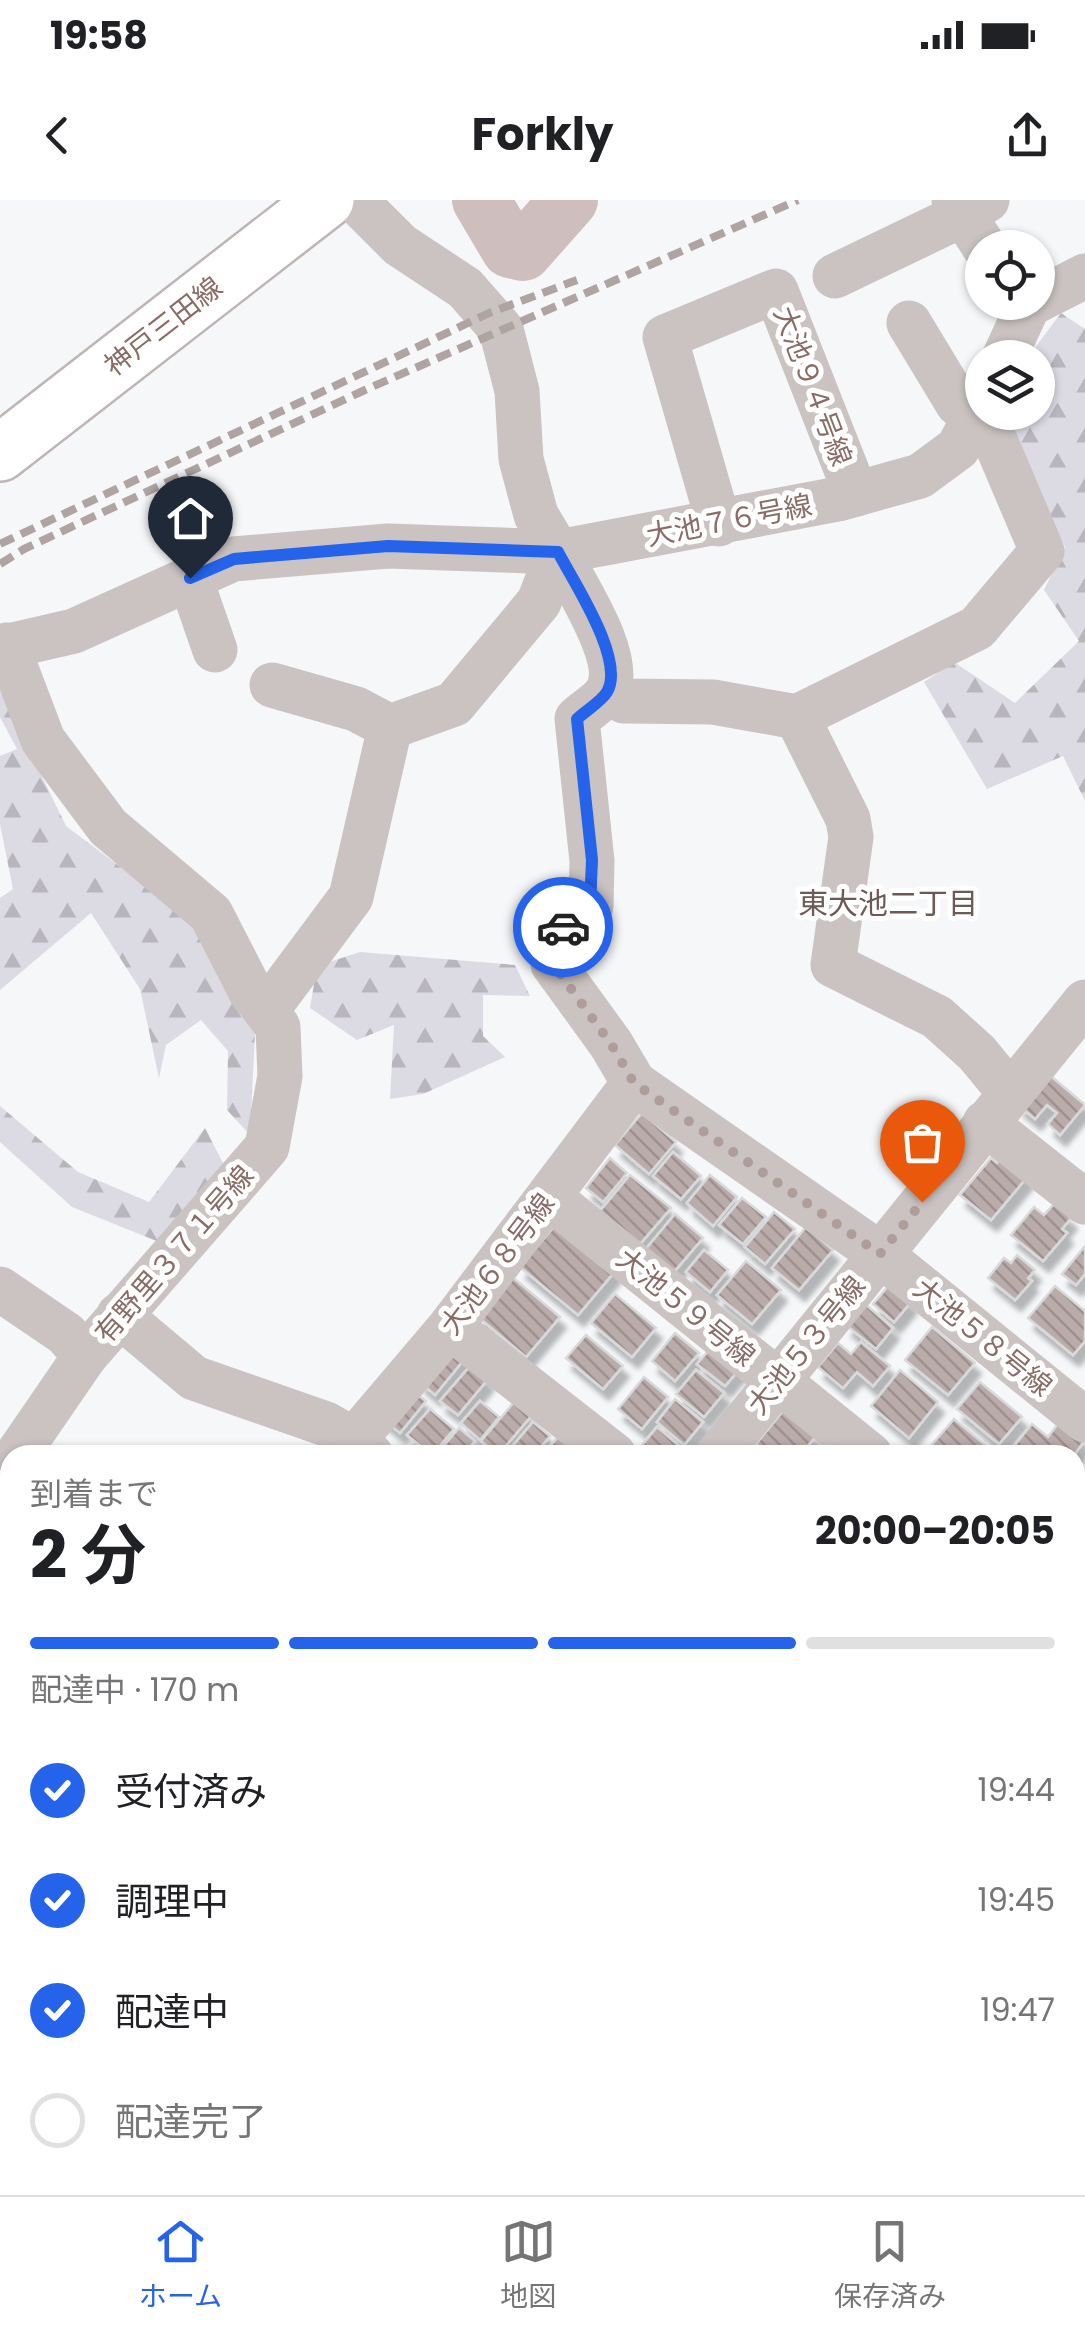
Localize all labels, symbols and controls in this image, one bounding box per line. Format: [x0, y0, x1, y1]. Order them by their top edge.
text: 19:58 [50, 9, 148, 62]
text: Forkly [471, 103, 614, 166]
icon: back [30, 108, 85, 163]
icon: share [1000, 108, 1055, 163]
map controls [965, 230, 1055, 430]
button: locate [965, 230, 1055, 320]
street label: 神戸三田線 [96, 268, 230, 385]
street label: 大池９４号線 [764, 301, 861, 472]
button: layers [965, 340, 1055, 430]
pin [148, 476, 233, 579]
street label: 大池７６号線 [643, 485, 815, 556]
icon: home [163, 491, 218, 546]
courier [513, 877, 613, 977]
district label: 東大池二丁目 [798, 882, 978, 925]
icon: car [536, 900, 591, 955]
pin [880, 1100, 965, 1203]
icon: bag [895, 1115, 950, 1170]
street label: 有野里３７１号線 [86, 1157, 263, 1352]
street label: 大池６８号線 [431, 1185, 564, 1343]
street label: 大池５９号線 [608, 1239, 763, 1375]
street label: 大池５３号線 [738, 1268, 874, 1423]
street label: 大池５８号線 [905, 1269, 1060, 1405]
text: 到着まで [30, 1471, 158, 1516]
text: 20:00–20:05 [815, 1504, 1055, 1557]
text: 2 分 [30, 1510, 146, 1601]
text: 配達中 · 170 m [30, 1667, 239, 1712]
icon: check [30, 1763, 85, 1818]
text: 受付済み [115, 1765, 267, 1818]
text: 19:44 [978, 1767, 1055, 1812]
icon: check [30, 1873, 85, 1928]
text: 調理中 [115, 1875, 229, 1928]
text: 19:45 [978, 1877, 1055, 1922]
icon: check [30, 1983, 85, 2038]
text: 配達中 [115, 1985, 229, 2038]
text: 19:47 [980, 1987, 1055, 2032]
text: 配達完了 [115, 2095, 267, 2148]
tab: ホーム [139, 2214, 222, 2318]
tab: 地図 [500, 2214, 556, 2318]
tab: 保存済み [834, 2214, 946, 2318]

